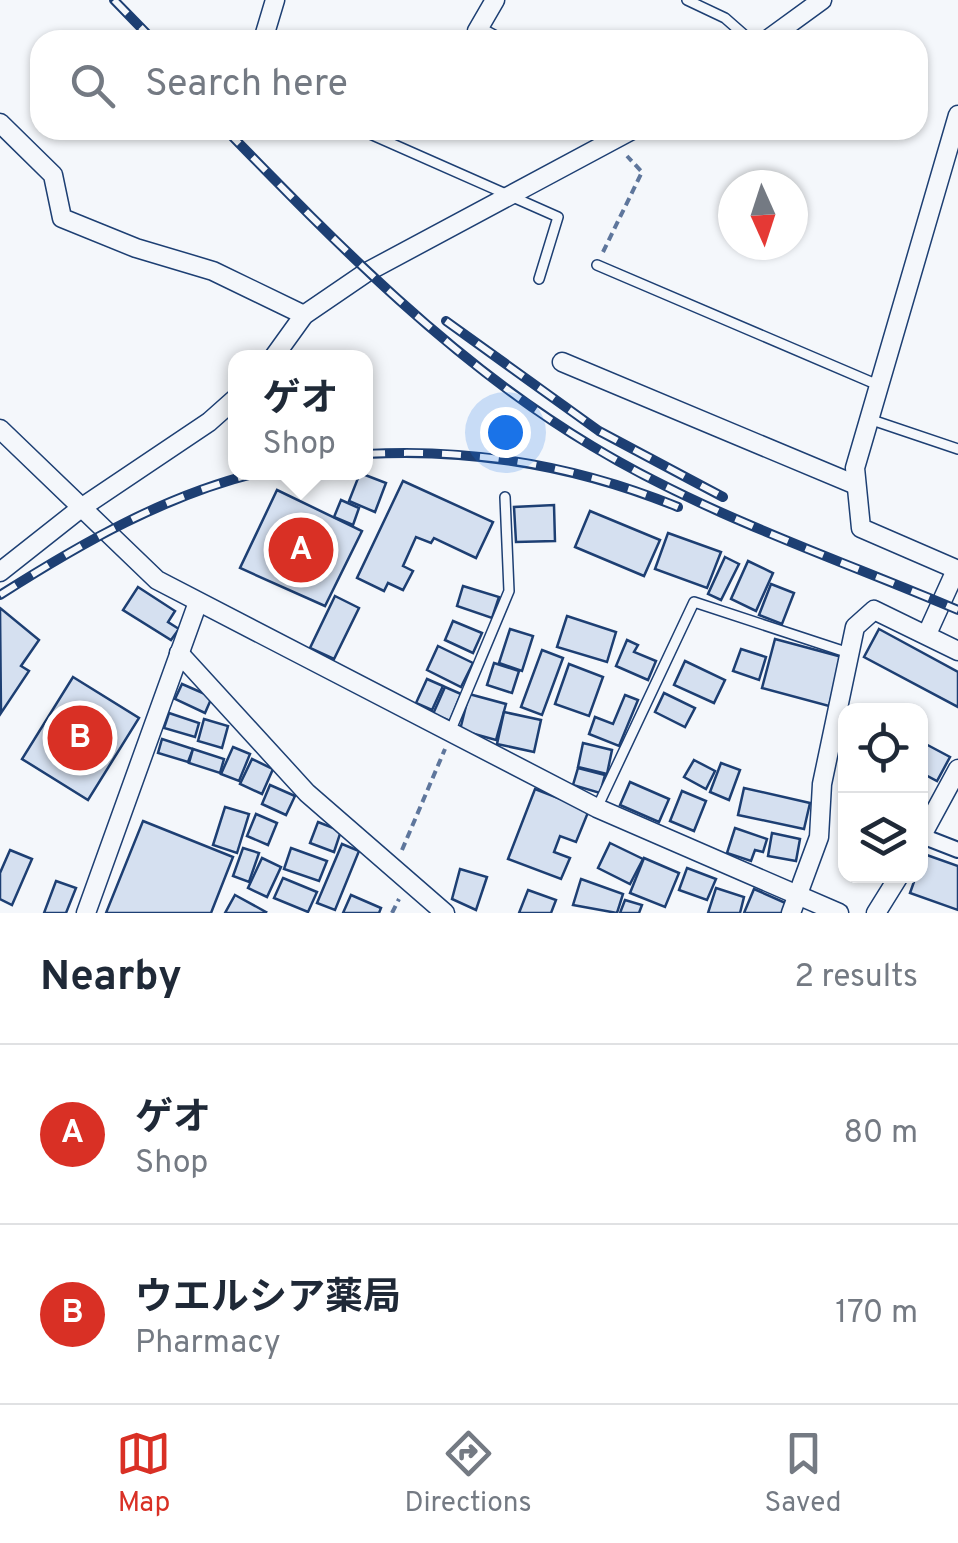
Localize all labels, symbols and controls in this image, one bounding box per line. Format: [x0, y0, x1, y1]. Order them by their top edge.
search box [30, 30, 928, 140]
icon: search [65, 58, 120, 113]
text: Search here [145, 61, 348, 110]
north arrow [718, 170, 808, 260]
popup [228, 350, 373, 480]
text: ゲオ [262, 376, 339, 425]
your location [480, 407, 531, 458]
text: Shop [262, 425, 336, 465]
pin: A [268, 512, 334, 588]
pin: B [48, 700, 112, 776]
map controls [838, 703, 928, 883]
button: locate [838, 703, 928, 793]
button: layers [838, 793, 928, 883]
text: Nearby [40, 952, 182, 1005]
text: 2 results [794, 958, 918, 998]
text: ゲオ [135, 1095, 211, 1144]
text: A [61, 1114, 84, 1154]
text: 80 m [844, 1114, 918, 1154]
text: Shop [135, 1144, 208, 1184]
text: ウエルシア薬局 [135, 1275, 401, 1324]
text: B [61, 1294, 84, 1334]
text: 170 m [835, 1294, 918, 1334]
text: Pharmacy [135, 1324, 281, 1364]
tab: Map [116, 1426, 171, 1522]
tab: Directions [404, 1426, 532, 1522]
tab: Saved [765, 1426, 842, 1522]

